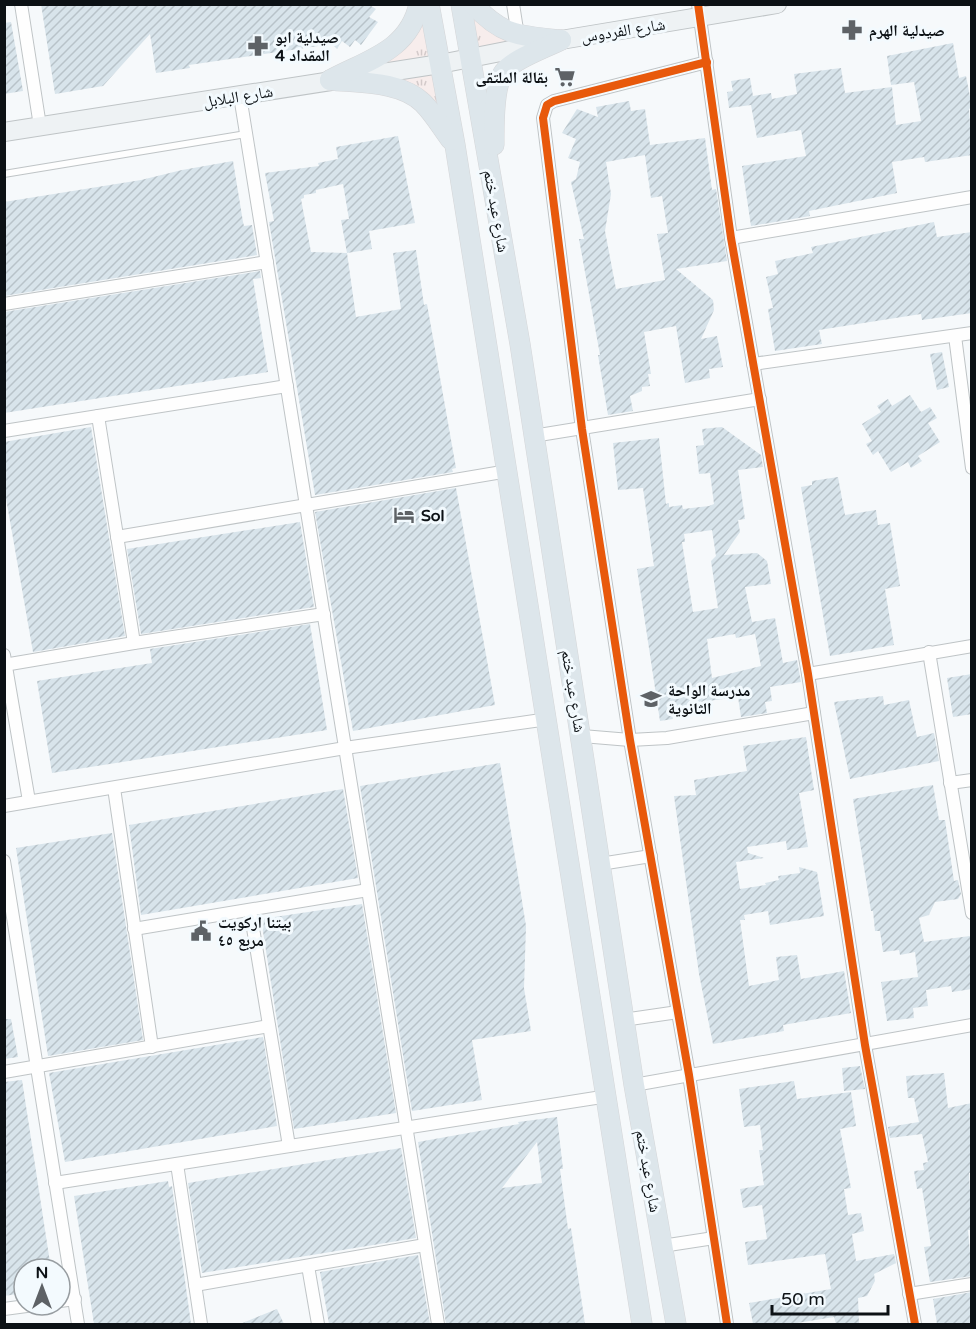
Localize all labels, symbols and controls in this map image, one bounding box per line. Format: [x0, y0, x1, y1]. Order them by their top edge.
street label: شارع الفردوس [580, 14, 667, 47]
pharmacy icon: صيدلية الهرم [840, 18, 864, 42]
place label: صيدلية الهرم [869, 21, 945, 42]
place label: صيدلية ابو المقداد 4 [275, 28, 339, 66]
pharmacy icon: صيدلية ابو المقداد 4 [246, 34, 270, 58]
supermarket icon: بقالة الملتقى [553, 65, 577, 89]
place label: بقالة الملتقى [475, 68, 548, 88]
street label: شارع البلابل [202, 82, 274, 112]
street label: شارع عبد ختم [479, 168, 513, 254]
hotel icon: Sol [392, 503, 416, 527]
place label: Sol [421, 506, 445, 526]
street label: شارع عبد ختم [557, 648, 589, 734]
place label: مدرسة الواحة الثانوية [668, 681, 750, 719]
school or university icon: مدرسة الواحة الثانوية [639, 687, 663, 711]
place label: بيتنا اركويت مربع ٤٥ [218, 913, 291, 951]
public building icon: بيتنا اركويت مربع ٤٥ [189, 919, 213, 943]
street label: شارع عبد ختم [631, 1128, 665, 1214]
north arrow [12, 1257, 72, 1317]
text: N [36, 1263, 48, 1283]
scale bar [772, 1278, 888, 1316]
text: 50 m [781, 1288, 825, 1310]

